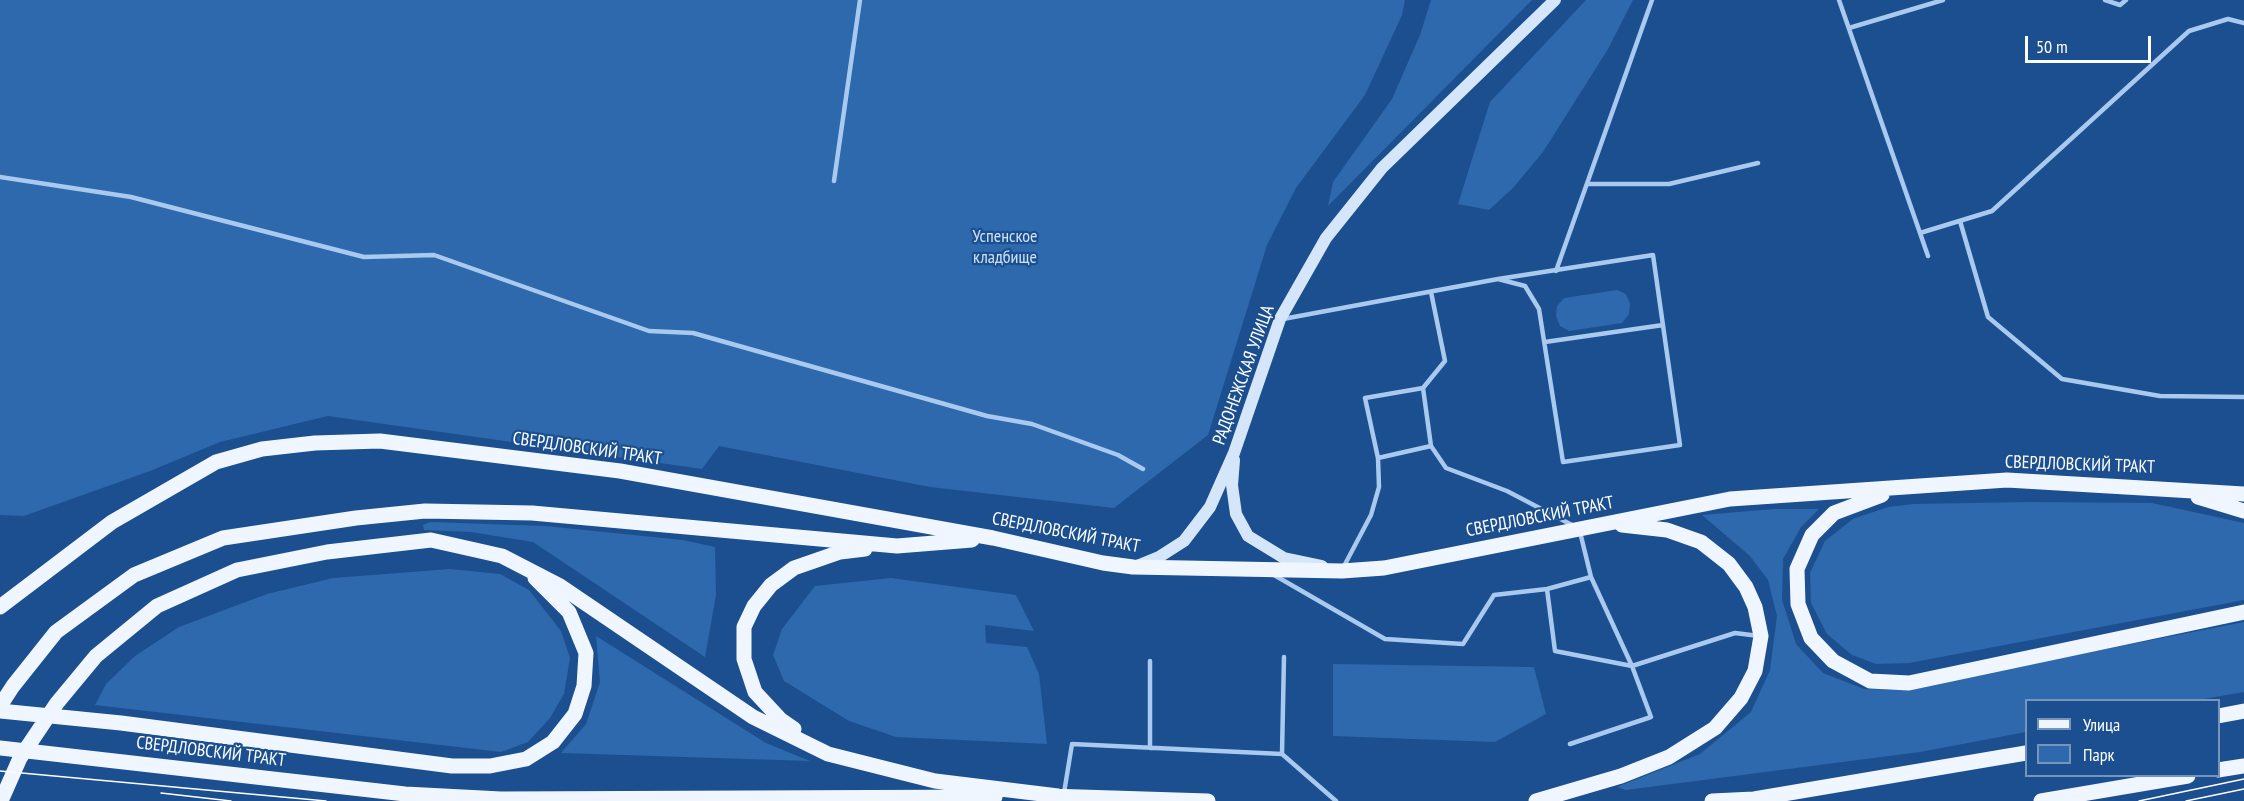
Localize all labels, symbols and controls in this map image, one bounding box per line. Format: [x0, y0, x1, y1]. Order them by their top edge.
scale bar [2028, 24, 2154, 62]
text: 50 m [2036, 35, 2068, 58]
park label: Успенское кладбище [973, 226, 1037, 268]
street label: РАДОНЕЖСКАЯ УЛИЦА [1209, 302, 1279, 448]
street label: СВЕРДЛОВСКИЙ ТРАКТ [511, 428, 663, 470]
street label: СВЕРДЛОВСКИЙ ТРАКТ [2005, 452, 2155, 478]
street label: СВЕРДЛОВСКИЙ ТРАКТ [1464, 492, 1616, 542]
street label: СВЕРДЛОВСКИЙ ТРАКТ [990, 508, 1142, 558]
legend [2025, 699, 2220, 777]
text: Улица [2083, 713, 2120, 736]
street label: СВЕРДЛОВСКИЙ ТРАКТ [135, 732, 287, 772]
text: Парк [2083, 743, 2114, 766]

